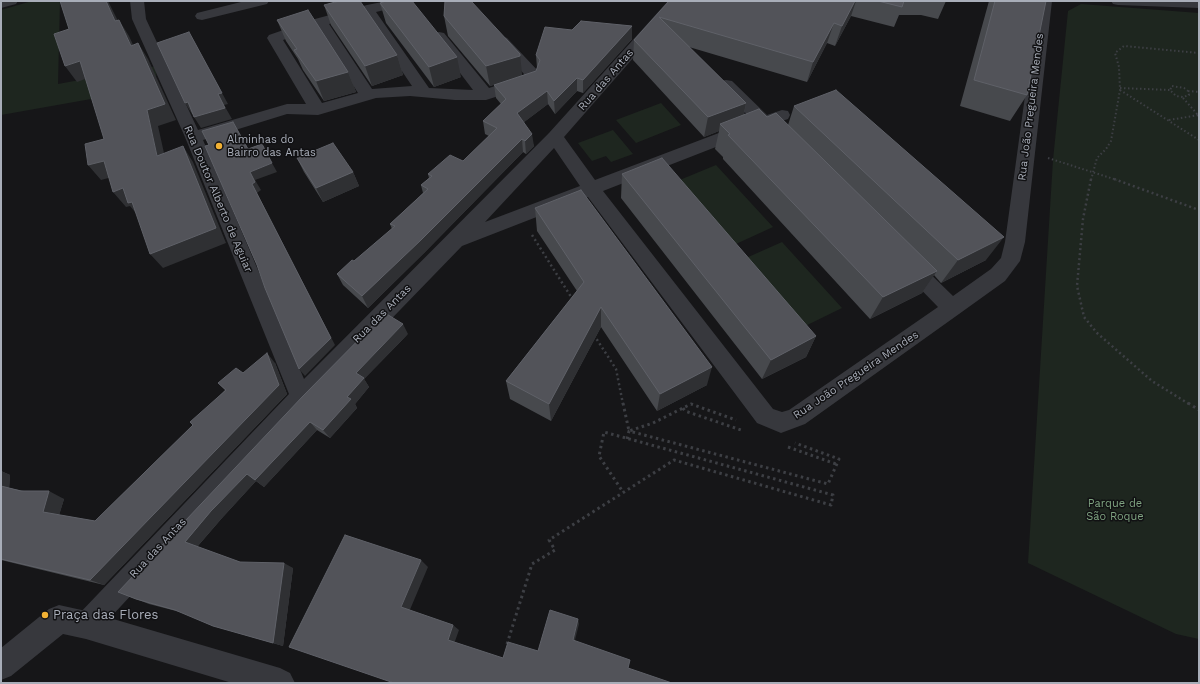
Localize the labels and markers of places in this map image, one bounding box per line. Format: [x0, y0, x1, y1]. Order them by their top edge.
place label: Alminhas do Bairro das Antas [227, 133, 316, 159]
marker: Alminhas do Bairro das Antas [214, 141, 224, 151]
place label: Praça das Flores [53, 607, 158, 623]
marker: Praça das Flores [40, 610, 50, 620]

